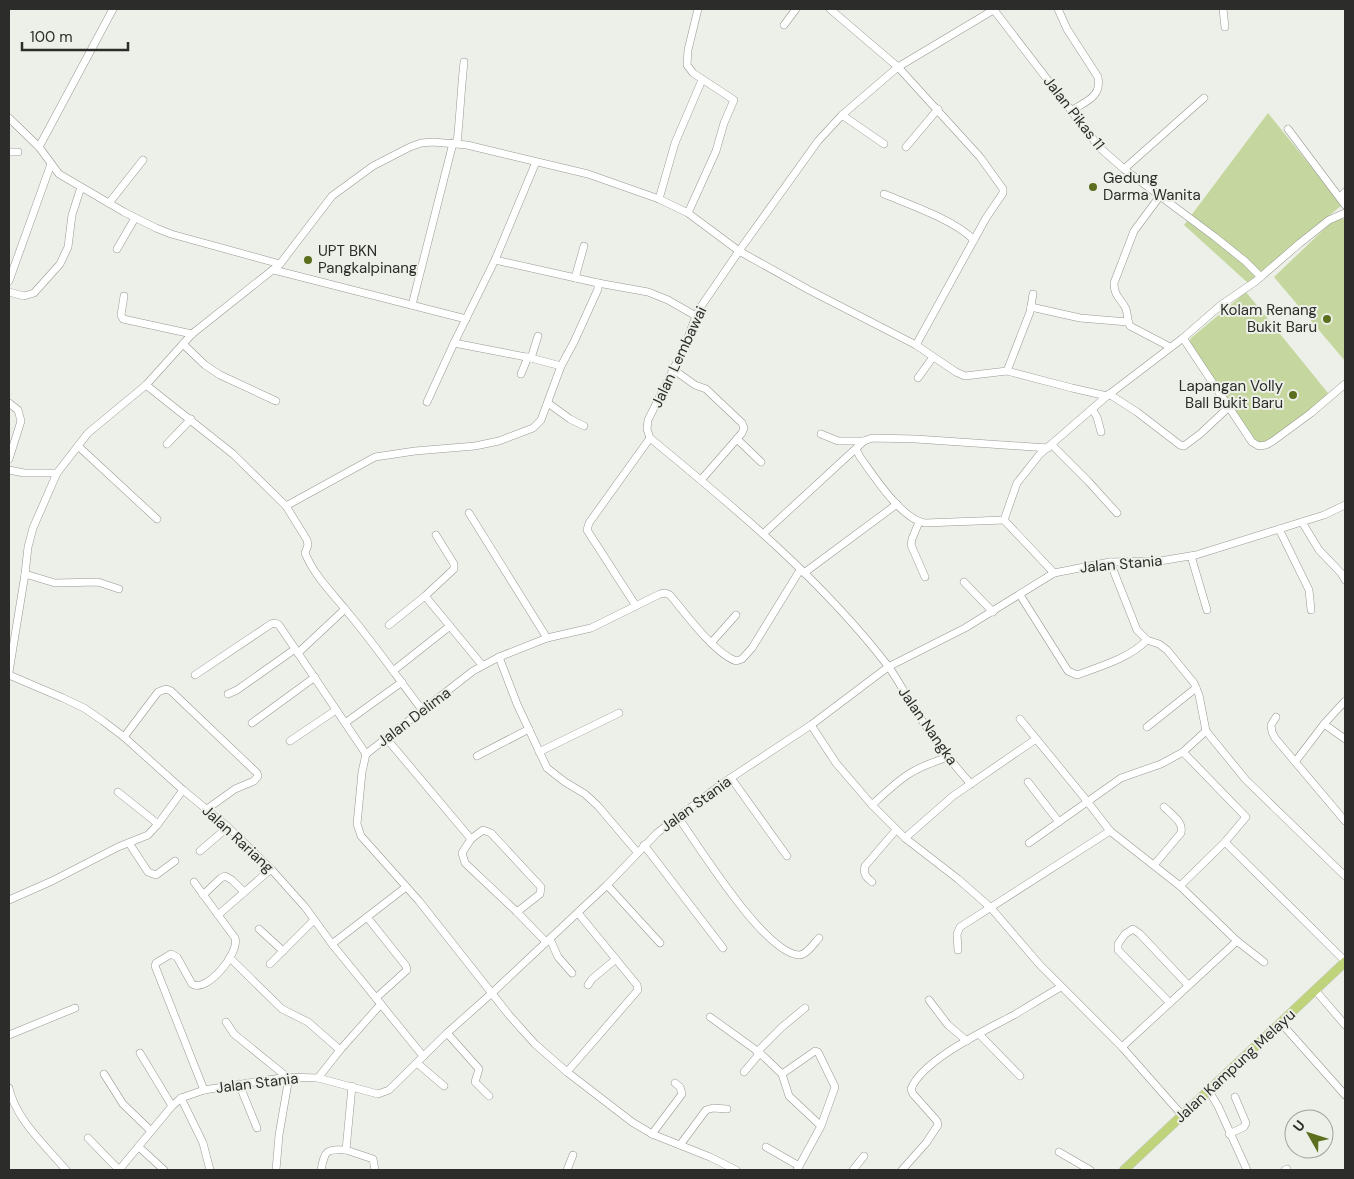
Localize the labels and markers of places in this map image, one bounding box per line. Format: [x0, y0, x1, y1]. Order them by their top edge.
place label: Gedung Darma Wanita [1103, 168, 1201, 205]
marker: Gedung Darma Wanita [1087, 181, 1099, 193]
place label: UPT BKN Pangkalpinang [318, 241, 417, 278]
marker: UPT BKN Pangkalpinang [302, 254, 314, 266]
place label: Kolam Renang Bukit Baru [1220, 300, 1317, 337]
marker: Kolam Renang Bukit Baru [1321, 313, 1333, 325]
place label: Lapangan Volly Ball Bukit Baru [1179, 376, 1284, 413]
marker: Lapangan Volly Ball Bukit Baru [1287, 389, 1299, 401]

